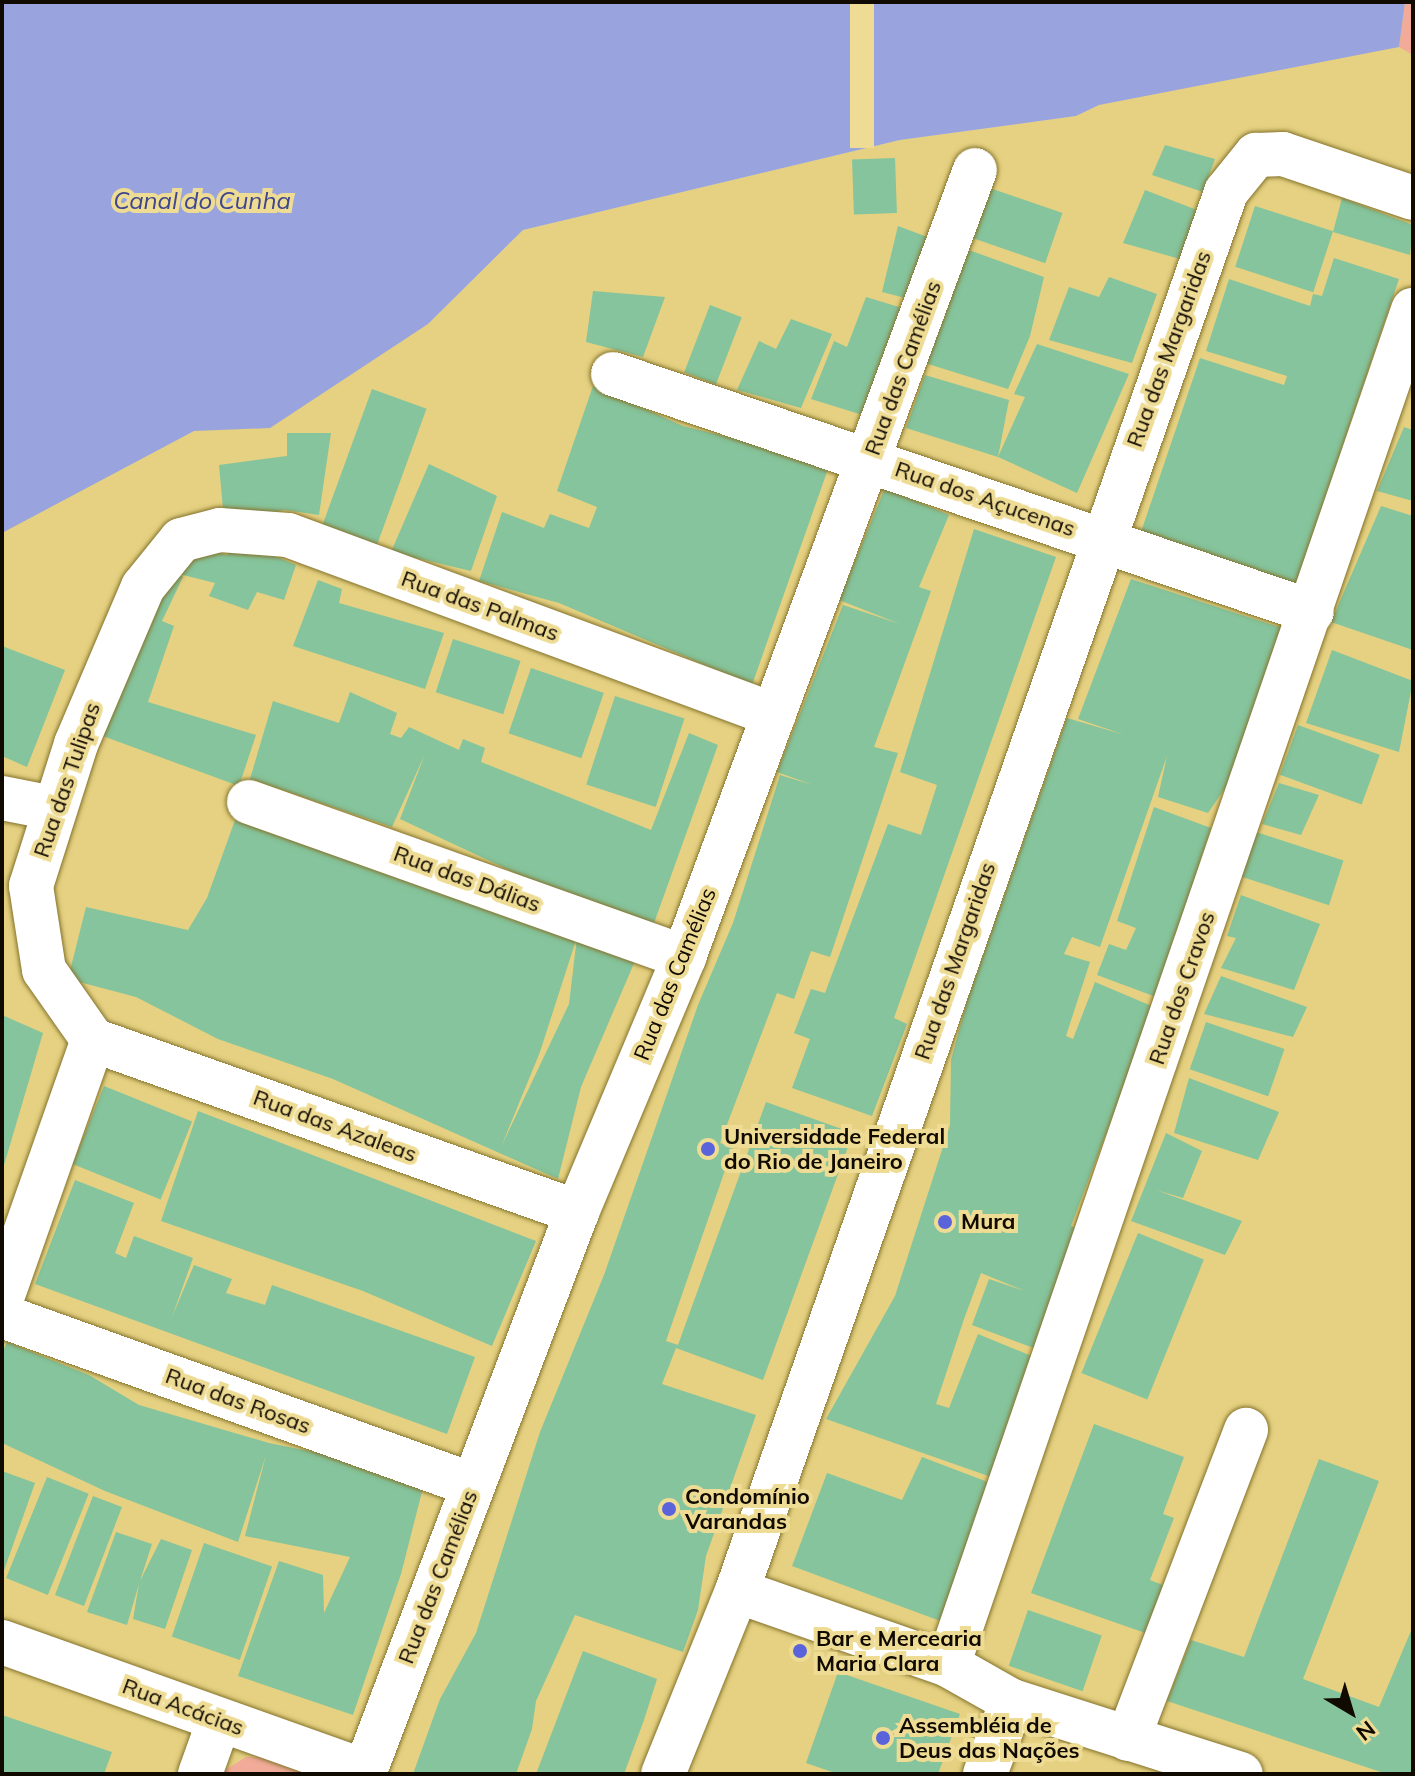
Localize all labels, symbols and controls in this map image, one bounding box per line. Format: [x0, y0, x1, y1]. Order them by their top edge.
water label: Canal do Cunha [113, 187, 291, 215]
street label: Rua das Margaridas [1121, 247, 1217, 451]
street label: Rua das Camélias [859, 277, 947, 459]
street label: Rua dos Açucenas [892, 456, 1078, 542]
street label: Rua das Palmas [398, 565, 562, 647]
street label: Rua das Tulipas [28, 699, 106, 861]
street label: Rua das Dálias [390, 840, 544, 918]
street label: Rua das Margaridas [909, 859, 1001, 1063]
street label: Rua das Camélias [628, 884, 722, 1064]
street label: Rua dos Cravos [1143, 908, 1221, 1068]
street label: Rua das Azaleas [250, 1084, 420, 1168]
place label: Universidade Federal do Rio de Janeiro [724, 1123, 945, 1174]
marker: Universidade Federal do Rio de Janeiro [699, 1140, 717, 1158]
place label: Mura [961, 1209, 1015, 1235]
marker: Mura [936, 1213, 954, 1231]
street label: Rua das Rosas [162, 1363, 314, 1439]
place label: Condomínio Varandas [685, 1483, 810, 1534]
street label: Rua das Camélias [393, 1487, 483, 1667]
marker: Condomínio Varandas [660, 1500, 678, 1518]
place label: Bar e Mercearia Maria Clara [816, 1625, 982, 1676]
marker: Bar e Mercearia Maria Clara [791, 1642, 809, 1660]
north arrow [1311, 1672, 1391, 1752]
street label: Rua Acácias [119, 1673, 247, 1741]
place label: Assembléia de Deus das Nações [899, 1712, 1080, 1764]
text: N [1351, 1715, 1381, 1747]
marker: Assembléia de Deus das Nações [874, 1729, 892, 1747]

